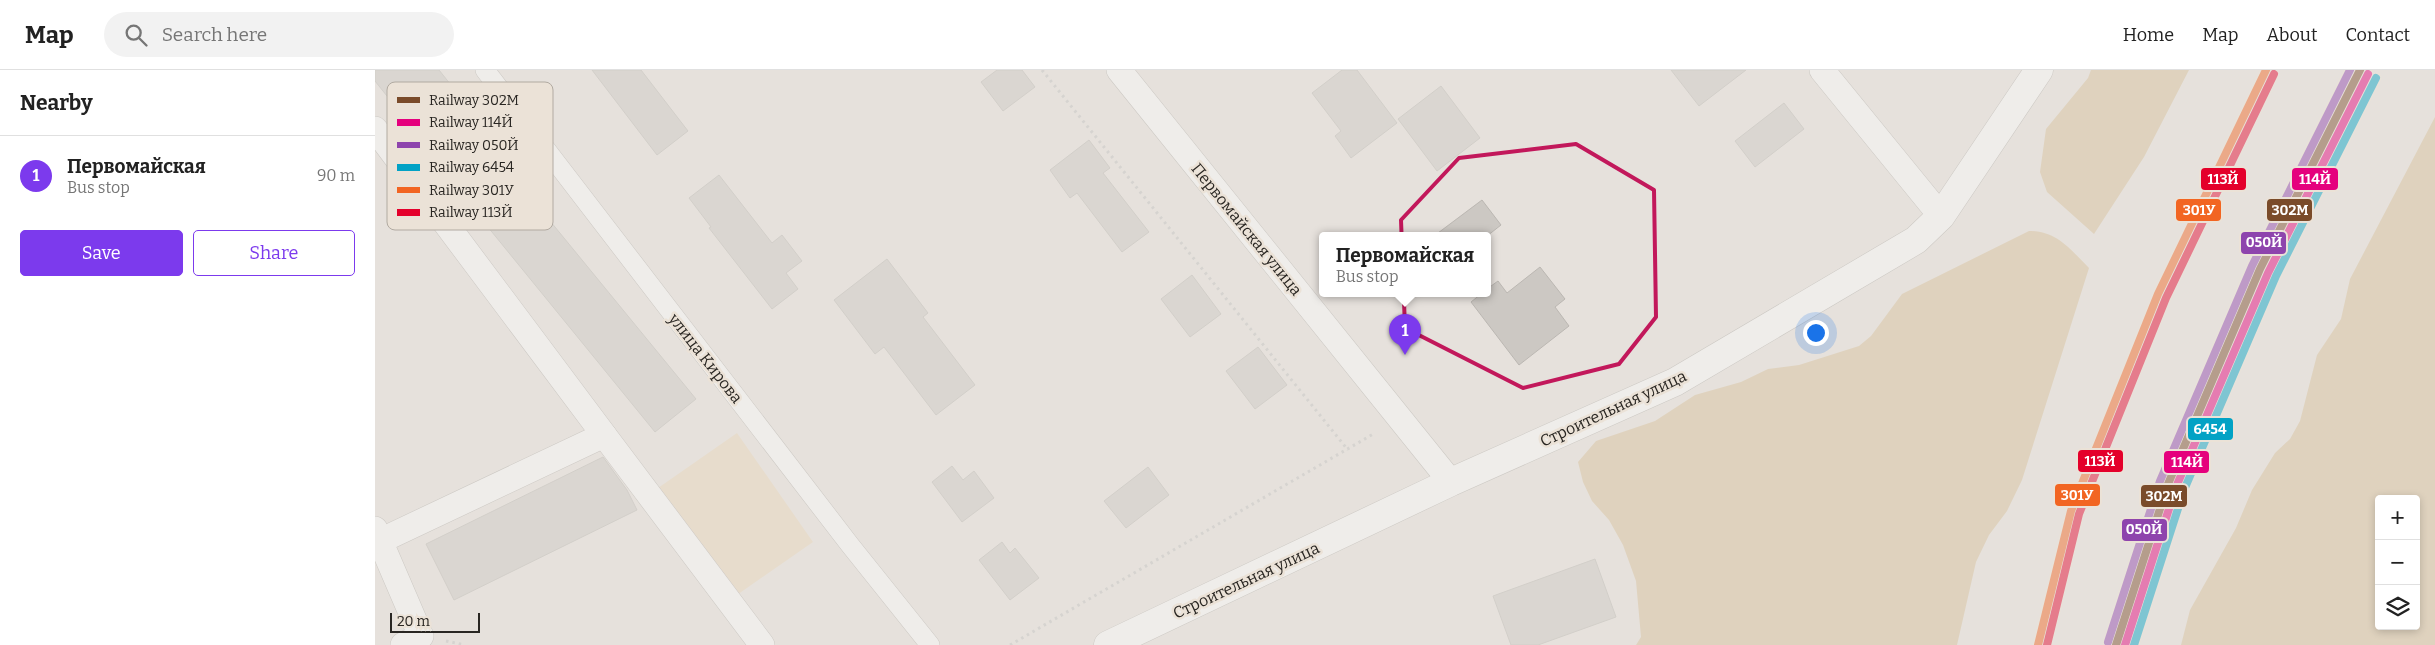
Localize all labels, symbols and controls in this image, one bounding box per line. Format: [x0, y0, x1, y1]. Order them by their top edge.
search box [104, 12, 454, 57]
text: Map [25, 21, 74, 49]
icon: search [122, 21, 150, 49]
text: Search here [162, 23, 267, 46]
text: Home [2123, 24, 2174, 46]
text: Map [2202, 24, 2238, 46]
text: About [2266, 24, 2317, 46]
text: Contact [2345, 24, 2410, 46]
legend [387, 82, 553, 230]
text: Nearby [20, 90, 93, 116]
text: Railway 302М [429, 92, 519, 109]
text: Railway 114Й [429, 113, 513, 131]
text: Railway 050Й [429, 136, 519, 154]
text: Первомайская [67, 155, 206, 178]
text: Railway 6454 [429, 159, 514, 176]
street label: Первомайская улица [1187, 159, 1306, 300]
text: 1 [33, 166, 39, 185]
text: 90 m [317, 166, 355, 185]
line badge: 113Й [2200, 167, 2247, 191]
line badge: 114Й [2291, 167, 2339, 191]
text: 113Й [2207, 170, 2239, 188]
text: 114Й [2299, 170, 2331, 188]
text: Bus stop [67, 178, 130, 197]
text: Railway 301У [429, 182, 515, 199]
line badge: 301У [2175, 198, 2222, 222]
line badge: 302М [2266, 198, 2313, 222]
text: 301У [2183, 202, 2216, 219]
text: 302М [2271, 202, 2309, 219]
text: Railway 113Й [429, 203, 513, 221]
button: Save [20, 230, 183, 276]
button: Share [193, 230, 355, 276]
line badge: 050Й [2240, 231, 2287, 255]
popup [1319, 232, 1491, 297]
text: 050Й [2246, 233, 2282, 251]
text: Первомайская [1336, 244, 1474, 267]
text: Bus stop [1336, 267, 1398, 286]
street label: улица Кирова [664, 309, 747, 407]
pin: 1 [1389, 314, 1421, 355]
your location [1803, 320, 1829, 346]
street label: Строительная улица [1537, 366, 1690, 451]
line badge: 6454 [2187, 417, 2234, 441]
text: 6454 [2193, 421, 2227, 438]
line badge: 113Й [2077, 449, 2124, 473]
line badge: 114Й [2163, 450, 2210, 474]
text: 113Й [2084, 452, 2116, 470]
text: 114Й [2171, 453, 2203, 471]
line badge: 301У [2054, 483, 2101, 507]
line badge: 302М [2140, 484, 2188, 508]
text: 301У [2061, 487, 2094, 504]
text: 302М [2145, 488, 2183, 505]
map controls [2375, 495, 2420, 630]
button: + [2375, 495, 2420, 540]
line badge: 050Й [2121, 518, 2168, 542]
text: 050Й [2126, 520, 2162, 538]
street label: Строительная улица [1170, 538, 1323, 623]
button: − [2375, 540, 2420, 585]
button: layers [2375, 585, 2420, 630]
scale bar [390, 610, 480, 633]
text: 20 m [397, 613, 430, 630]

